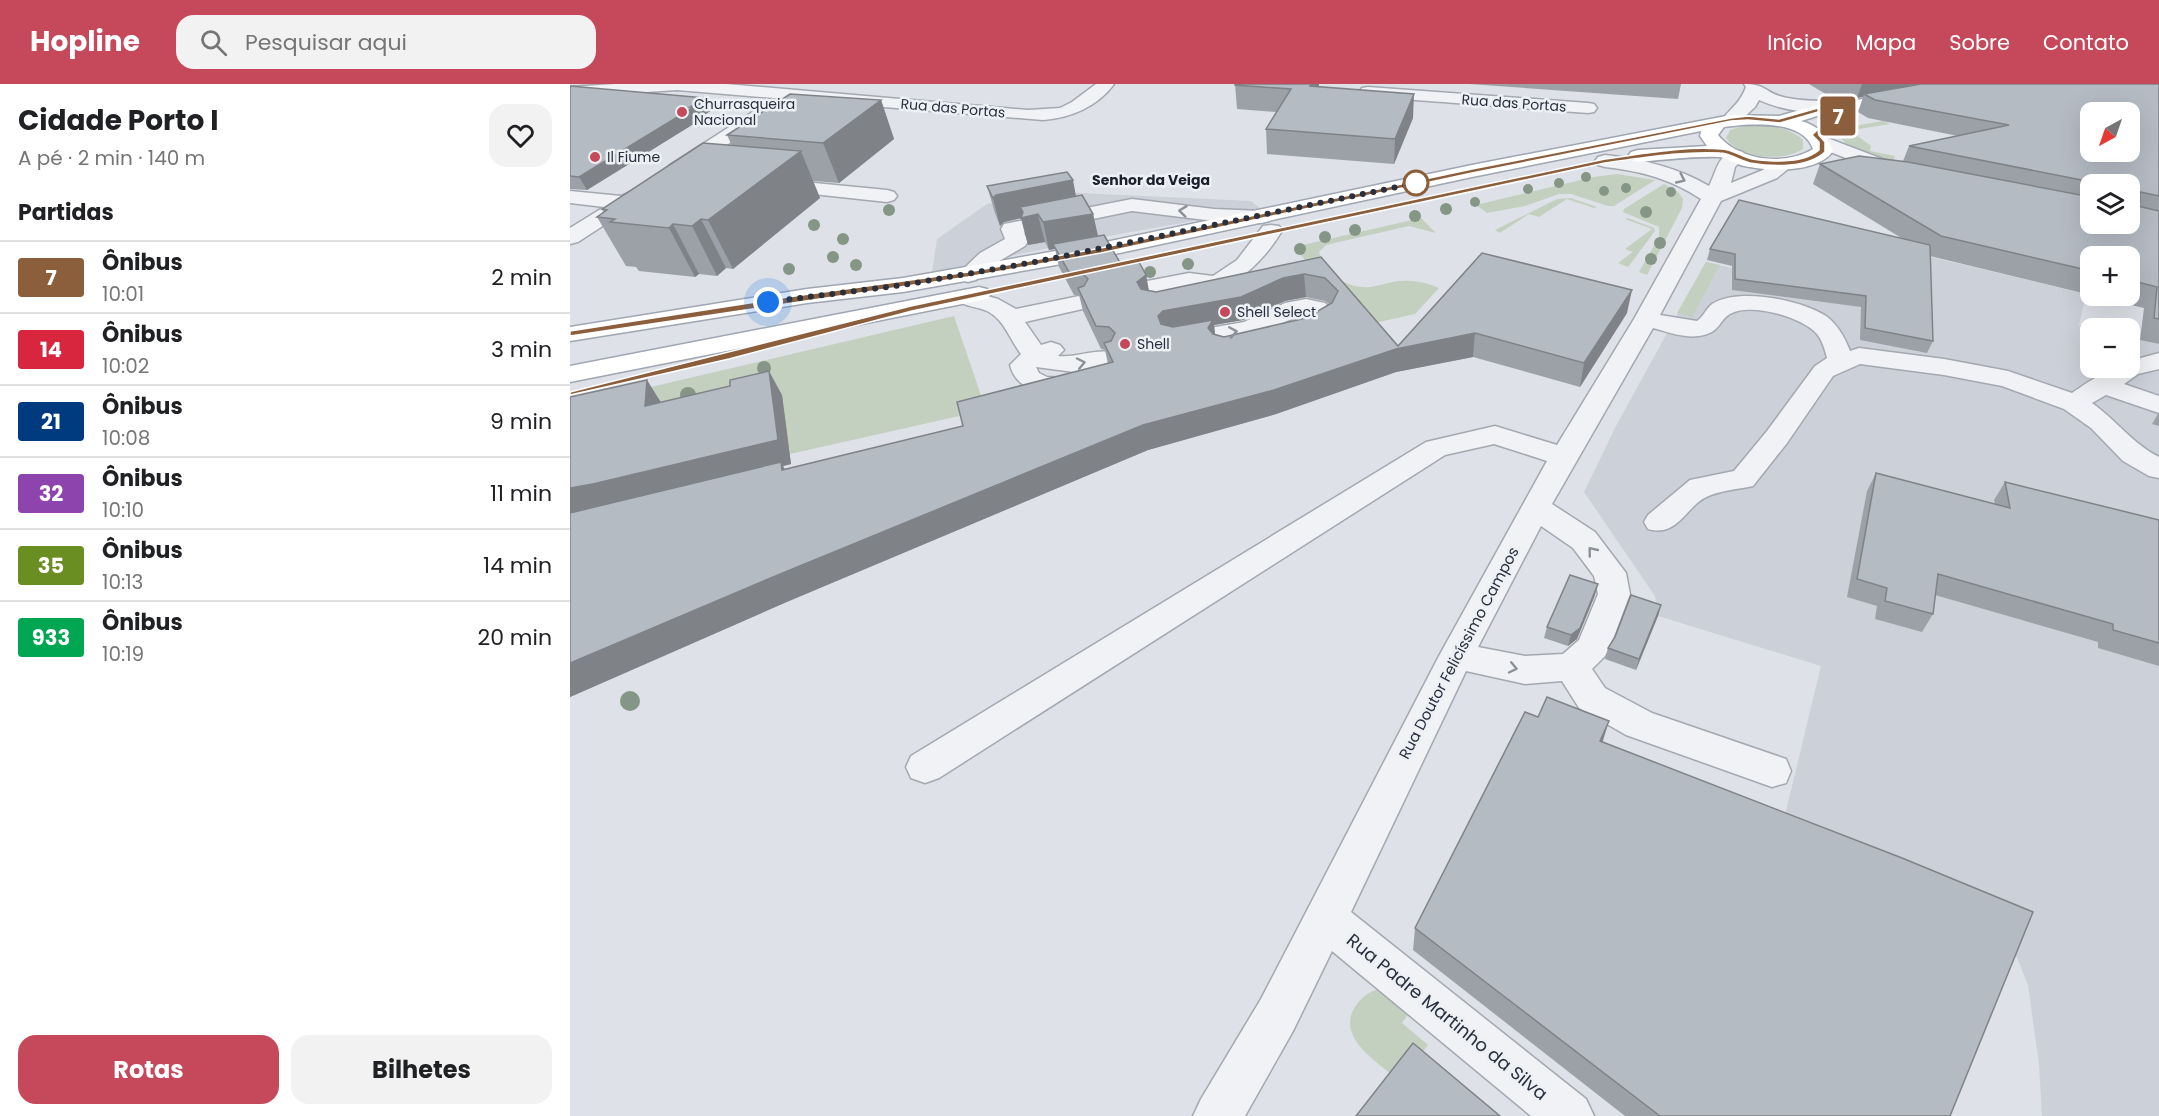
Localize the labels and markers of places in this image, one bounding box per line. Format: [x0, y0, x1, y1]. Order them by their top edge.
place label: Churrasqueira Nacional [694, 94, 795, 130]
marker: Churrasqueira Nacional [675, 105, 689, 119]
place label: Il Fiume [607, 147, 661, 167]
marker: Il Fiume [588, 150, 602, 164]
unlabelled marker [1403, 170, 1429, 196]
place label: Shell Select [1237, 302, 1316, 322]
marker: Shell Select [1218, 305, 1232, 319]
place label: Shell [1137, 334, 1170, 354]
marker: Shell [1118, 337, 1132, 351]

